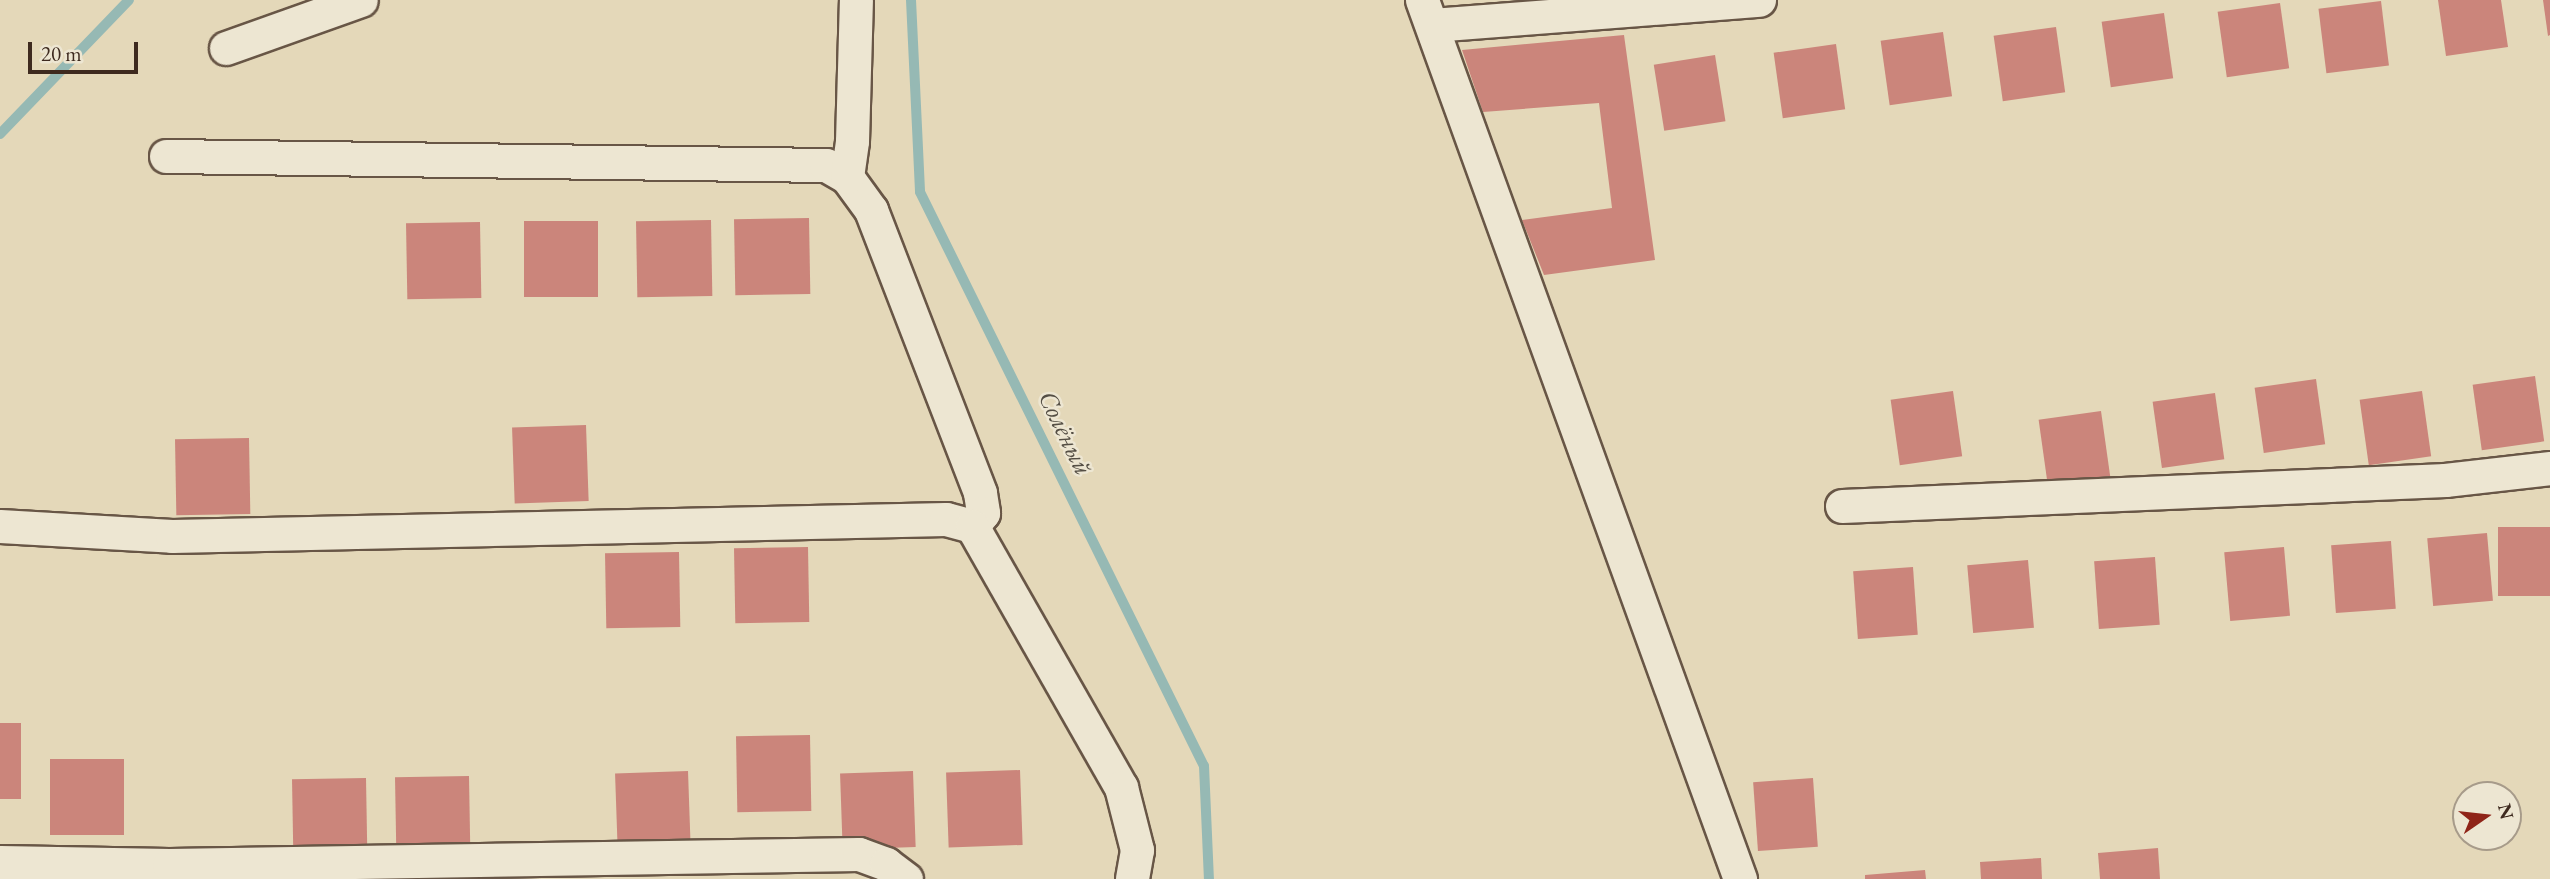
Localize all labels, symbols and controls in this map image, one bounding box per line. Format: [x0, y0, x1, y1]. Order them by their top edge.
scale bar [32, 28, 142, 72]
text: 20 m [41, 40, 82, 67]
water label: Солёный [1031, 386, 1099, 480]
north arrow [2452, 781, 2522, 851]
text: N [2492, 801, 2520, 822]

